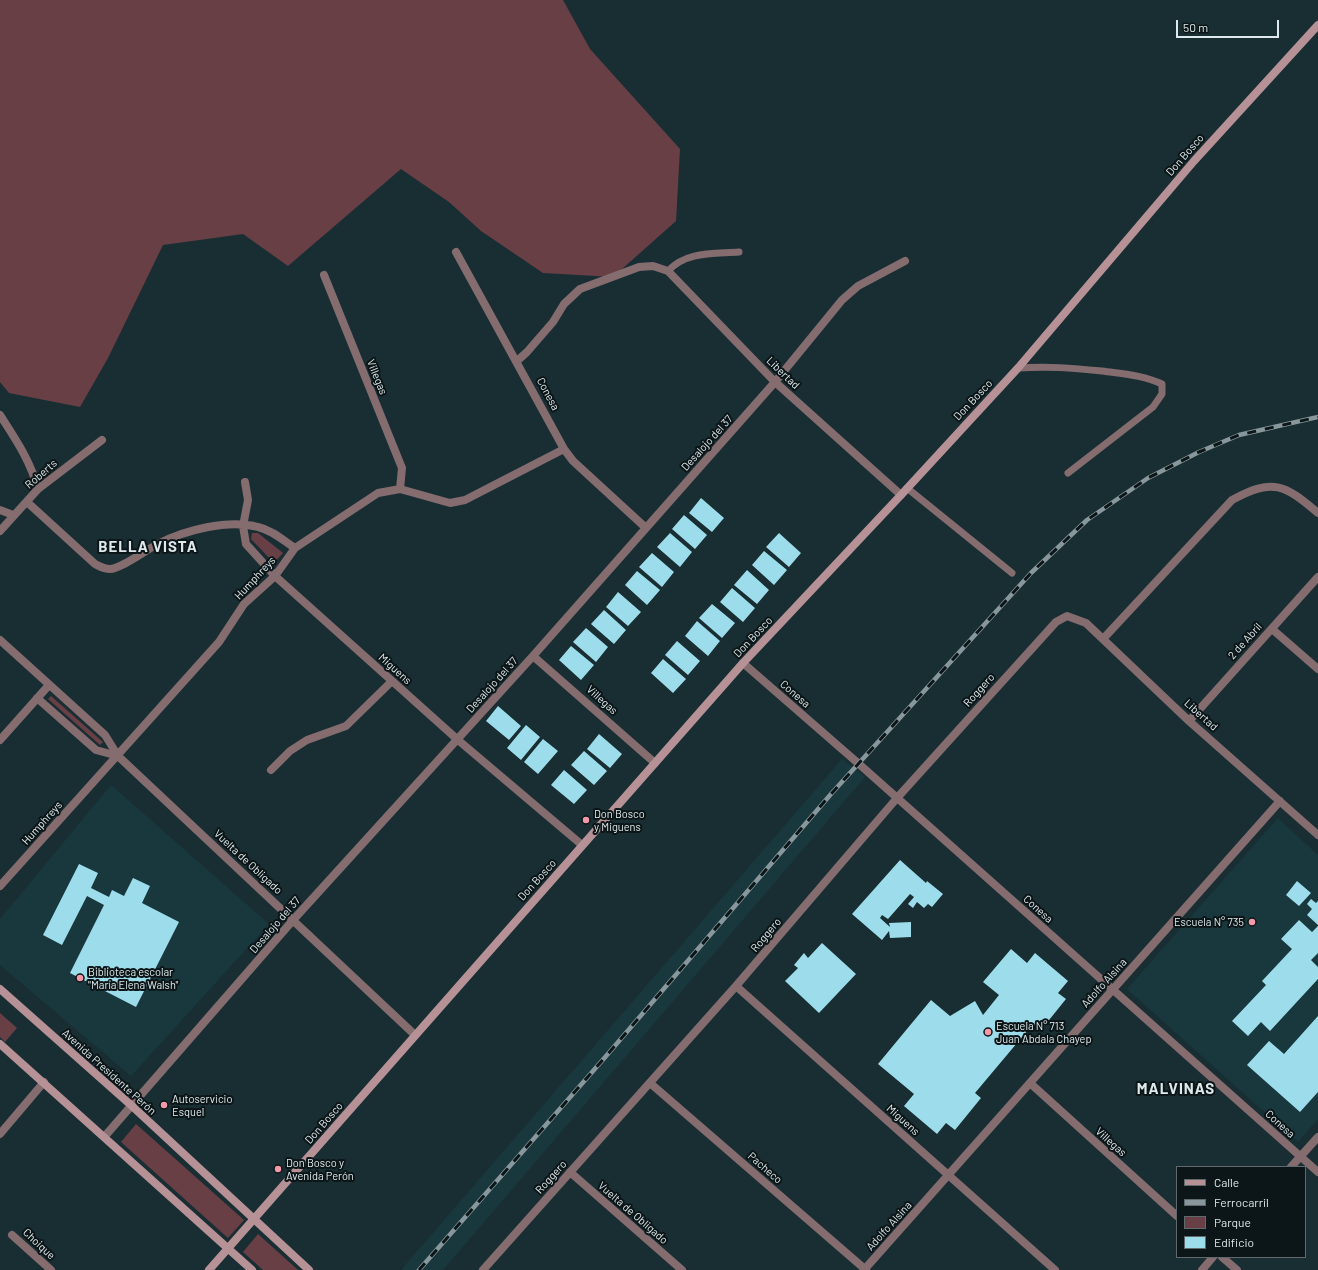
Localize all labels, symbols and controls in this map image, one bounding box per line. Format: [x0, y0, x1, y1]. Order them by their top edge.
scale bar [1178, 12, 1281, 38]
text: 50 m [1183, 20, 1208, 34]
street label: Don Bosco [1163, 132, 1207, 178]
street label: Libertad [764, 354, 802, 392]
street label: Villegas [364, 357, 390, 397]
street label: Conesa [534, 375, 562, 413]
street label: Don Bosco [951, 377, 995, 423]
street label: Desalojo del 37 [679, 412, 735, 474]
street label: Roberts [22, 457, 60, 491]
district label: BELLA VISTA [98, 538, 198, 556]
street label: Humphreys [232, 554, 278, 602]
street label: Don Bosco [731, 614, 775, 660]
street label: 2 de Abril [1225, 620, 1265, 662]
street label: Miguens [376, 651, 414, 687]
street label: Desalojo del 37 [464, 654, 520, 716]
street label: Roggero [961, 671, 997, 709]
street label: Conesa [777, 677, 813, 711]
street label: Villegas [584, 683, 620, 717]
street label: Libertad [1181, 697, 1221, 733]
street label: Humphreys [19, 799, 65, 847]
place label: Don Bosco y Miguens [594, 807, 645, 833]
marker: Don Bosco y Miguens [581, 815, 591, 825]
street label: Vuelta de Obligado [211, 827, 285, 897]
street label: Don Bosco [515, 857, 559, 903]
street label: Conesa [1021, 892, 1055, 926]
street label: Desalojo del 37 [247, 894, 303, 956]
street label: Roggero [748, 915, 784, 955]
place label: Escuela N° 735 [1174, 915, 1244, 929]
marker: Escuela N° 735 [1247, 917, 1257, 927]
street label: Adolfo Alsina [1079, 956, 1129, 1010]
place label: Biblioteca escolar "María Elena Walsh" [88, 965, 178, 991]
marker: Biblioteca escolar "María Elena Walsh" [75, 973, 85, 983]
place label: Escuela N° 713 Juan Abdala Chayep [996, 1019, 1092, 1045]
street label: Avenida Presidente Perón [59, 1026, 159, 1118]
marker: Escuela N° 713 Juan Abdala Chayep [983, 1027, 993, 1037]
district label: MALVINAS [1137, 1080, 1215, 1098]
place label: Autoservicio Esquel [172, 1092, 232, 1118]
marker: Autoservicio Esquel [159, 1100, 169, 1110]
street label: Don Bosco [302, 1100, 346, 1146]
street label: Miguens [884, 1102, 922, 1138]
street label: Conesa [1263, 1107, 1297, 1141]
street label: Villegas [1093, 1125, 1129, 1159]
street label: Pacheco [745, 1149, 785, 1187]
place label: Don Bosco y Avenida Perón [286, 1156, 354, 1182]
street label: Roggero [533, 1158, 569, 1196]
marker: Don Bosco y Avenida Perón [273, 1164, 283, 1174]
legend [1176, 1166, 1306, 1258]
text: Calle [1214, 1175, 1239, 1189]
street label: Vuelta de Obligado [595, 1179, 671, 1247]
text: Ferrocarril [1214, 1195, 1269, 1209]
street label: Adolfo Alsina [864, 1199, 914, 1253]
text: Parque [1214, 1215, 1251, 1229]
street label: Choique [20, 1226, 58, 1262]
text: Edificio [1214, 1235, 1254, 1249]

